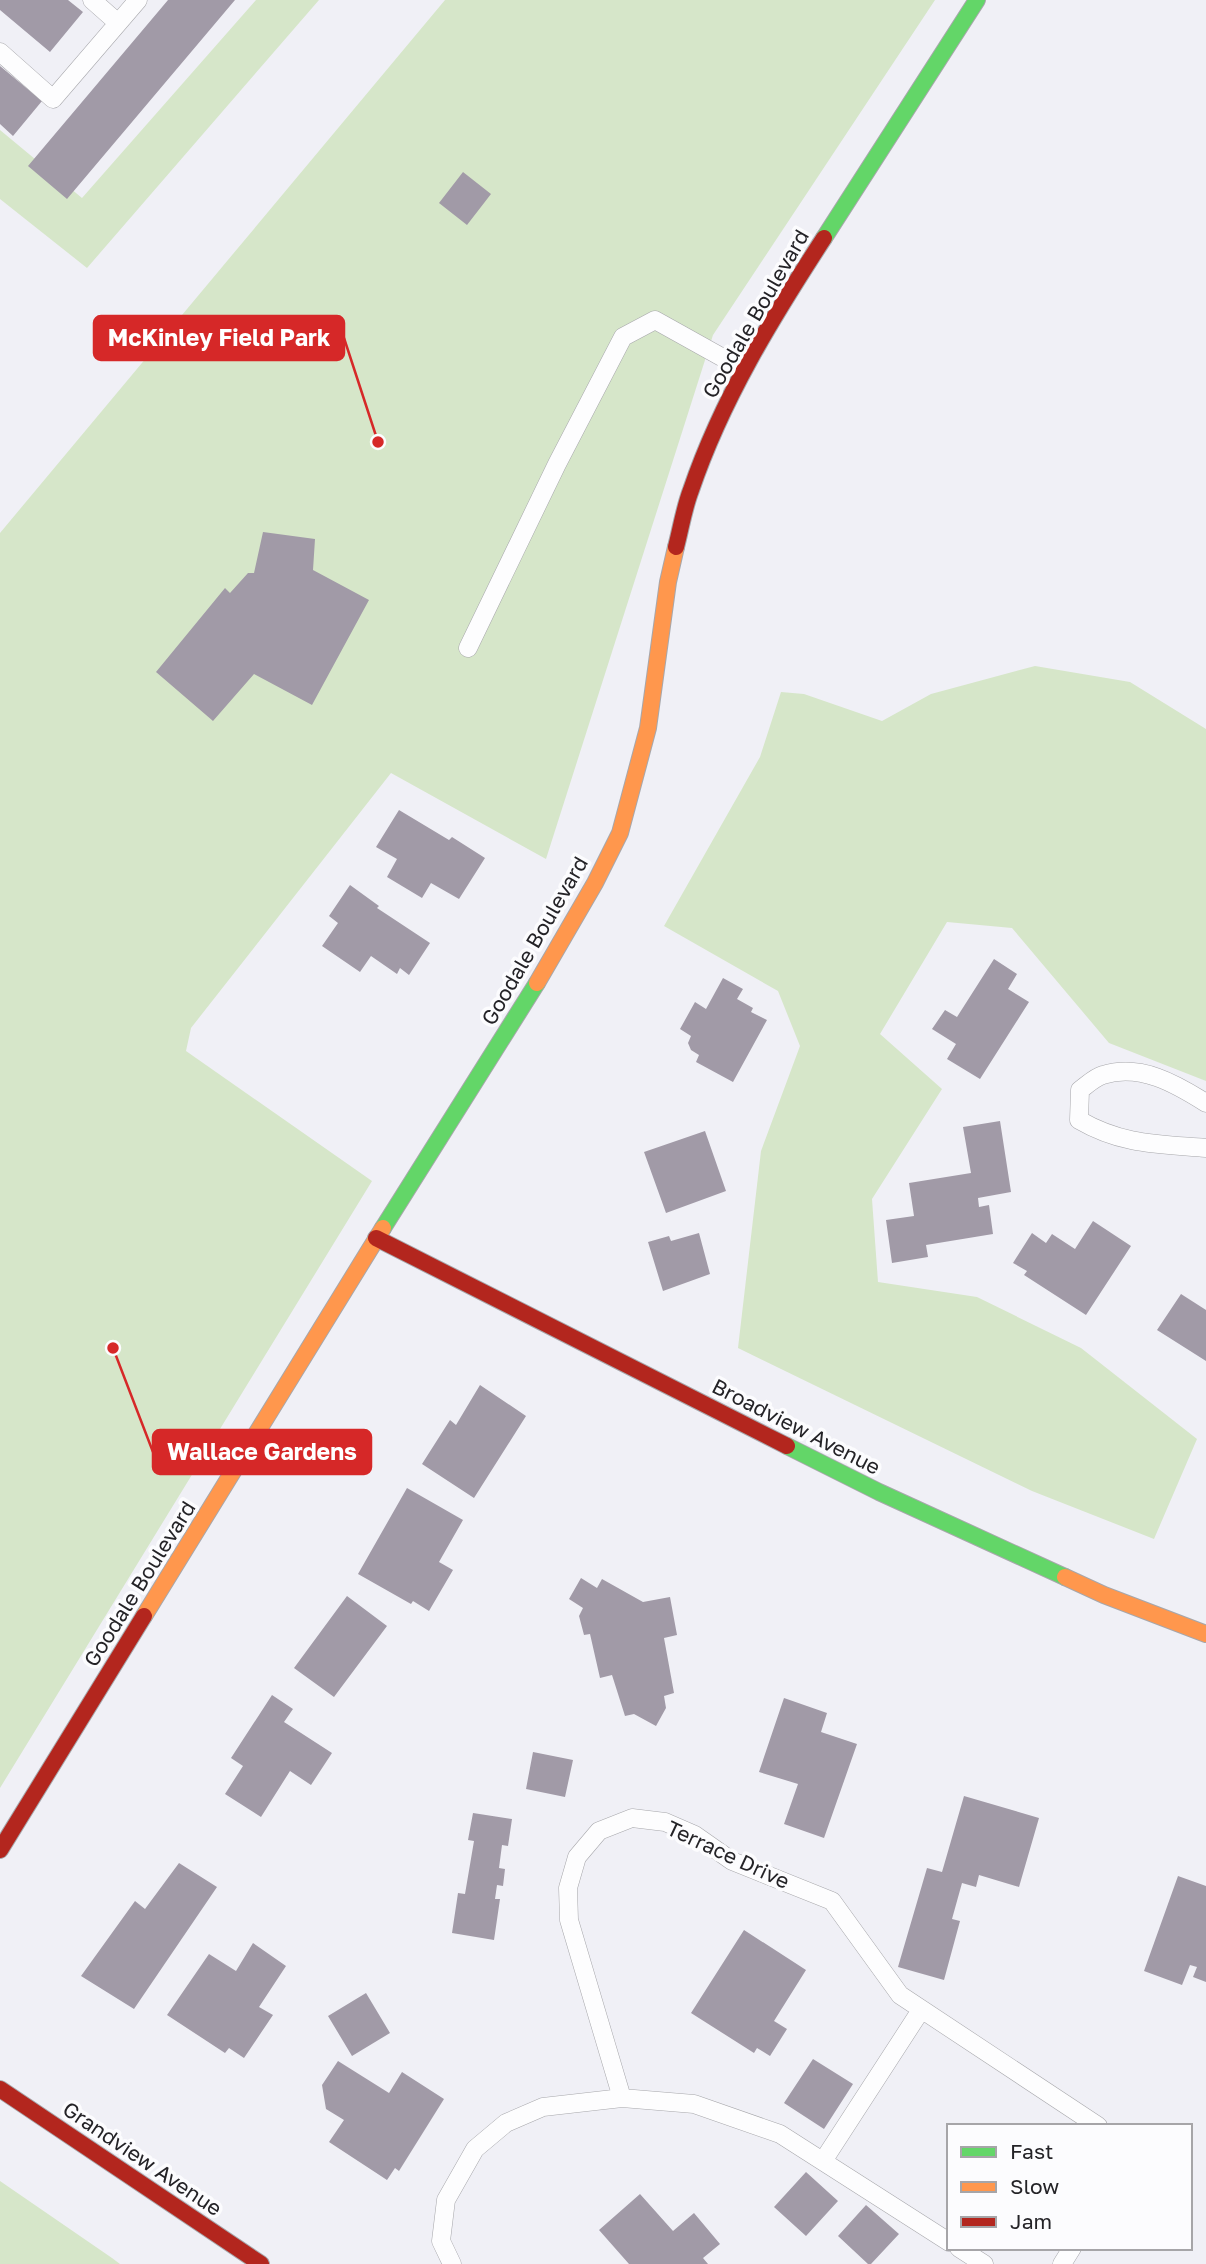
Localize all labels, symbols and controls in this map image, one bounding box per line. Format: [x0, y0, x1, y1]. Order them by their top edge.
street label: Goodale Boulevard [696, 225, 814, 402]
callout: McKinley Field Park [94, 316, 344, 360]
text: McKinley Field Park [108, 323, 331, 351]
street label: Goodale Boulevard [475, 852, 593, 1029]
street label: Broadview Avenue [708, 1372, 885, 1480]
callout: Wallace Gardens [153, 1430, 371, 1474]
text: Wallace Gardens [167, 1437, 357, 1465]
street label: Goodale Boulevard [78, 1496, 201, 1671]
street label: Terrace Drive [663, 1814, 794, 1894]
street label: Grandview Avenue [58, 2095, 227, 2221]
legend [947, 2124, 1192, 2250]
text: Fast [1010, 2138, 1053, 2164]
text: Slow [1010, 2173, 1059, 2199]
text: Jam [1010, 2208, 1052, 2234]

